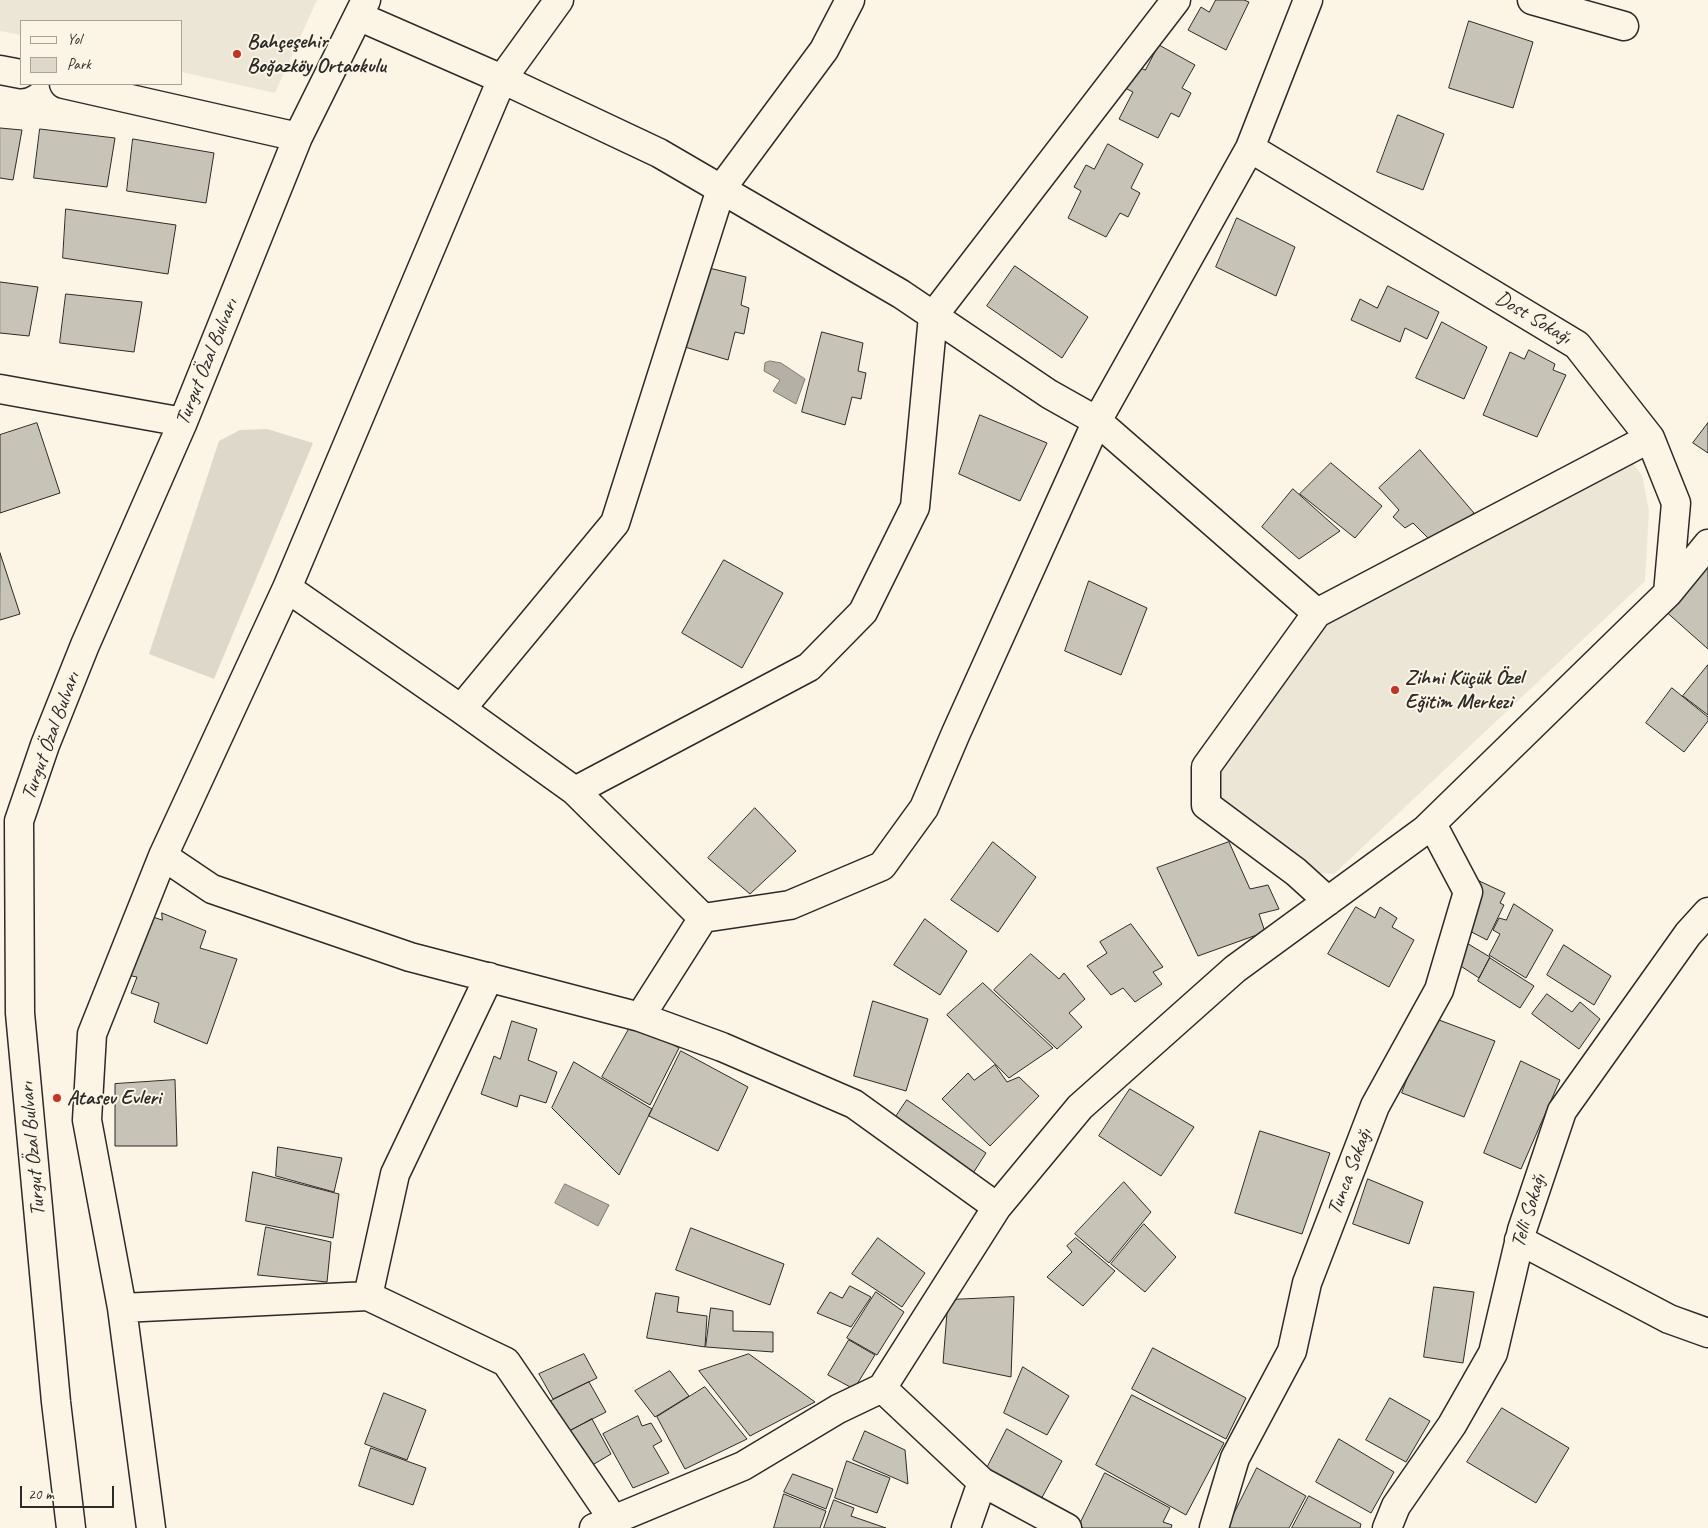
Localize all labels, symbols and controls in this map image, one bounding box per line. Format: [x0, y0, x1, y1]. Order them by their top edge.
legend [20, 20, 182, 85]
place label: Bahçeşehir Boğazköy Ortaokulu [247, 29, 386, 79]
text: Yol [67, 30, 82, 49]
marker: Bahçeşehir Boğazköy Ortaokulu [231, 48, 243, 60]
text: Park [67, 55, 91, 74]
street label: Dost Sokağı [1491, 286, 1575, 350]
street label: Turgut Özal Bulvarı [170, 295, 244, 429]
place label: Zihni Küçük Özel Eğitim Merkezi [1405, 665, 1523, 715]
street label: Turgut Özal Bulvarı [16, 669, 86, 803]
marker: Zihni Küçük Özel Eğitim Merkezi [1389, 684, 1401, 696]
street label: Turgut Özal Bulvarı [15, 1081, 51, 1217]
place label: Atasev Evleri [67, 1085, 161, 1111]
marker: Atasev Evleri [51, 1092, 63, 1104]
street label: Tunca Sokağı [1322, 1125, 1378, 1219]
street label: Telli Sokağı [1506, 1171, 1552, 1251]
scale bar [22, 1476, 116, 1508]
text: 20 m [28, 1485, 54, 1504]

